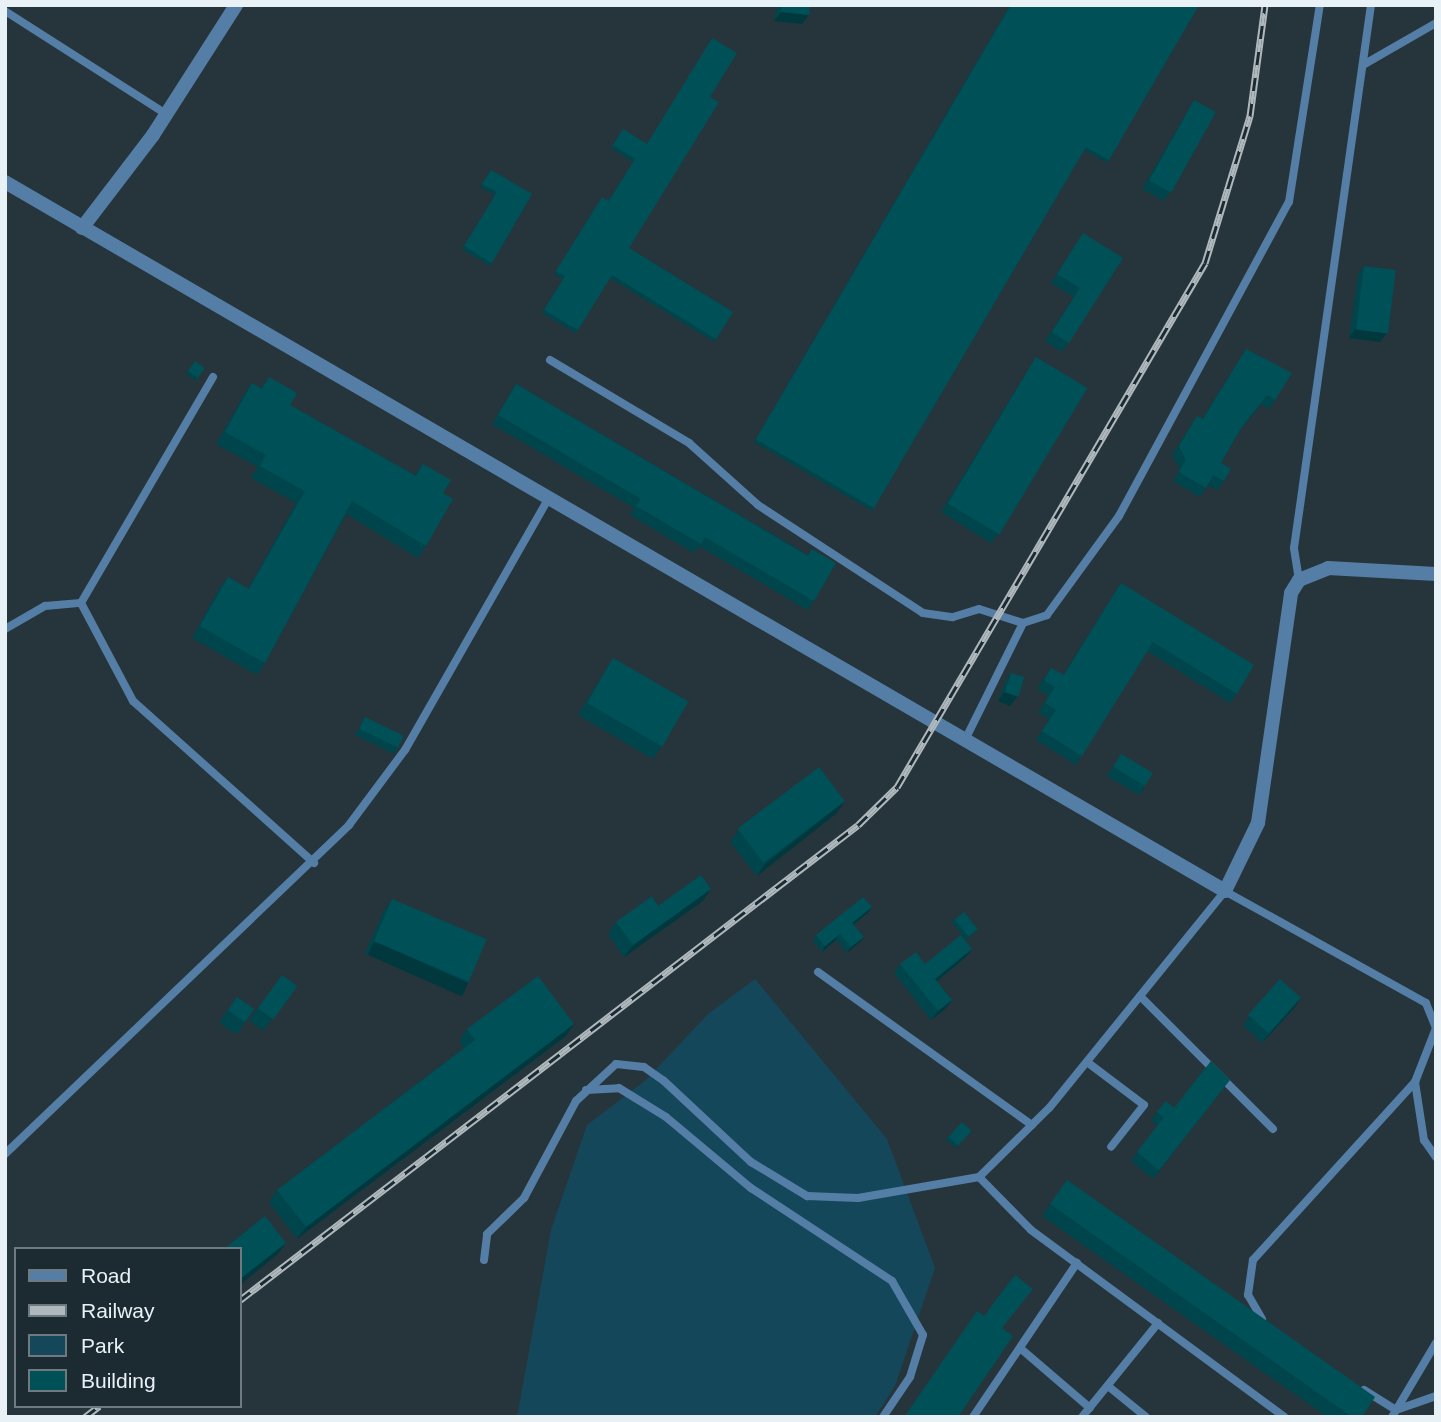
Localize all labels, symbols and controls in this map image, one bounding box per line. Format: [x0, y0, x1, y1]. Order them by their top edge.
legend [14, 1247, 242, 1408]
text: Road [81, 1264, 131, 1287]
text: Railway [81, 1299, 155, 1322]
text: Park [81, 1334, 124, 1357]
text: Building [81, 1369, 156, 1392]

